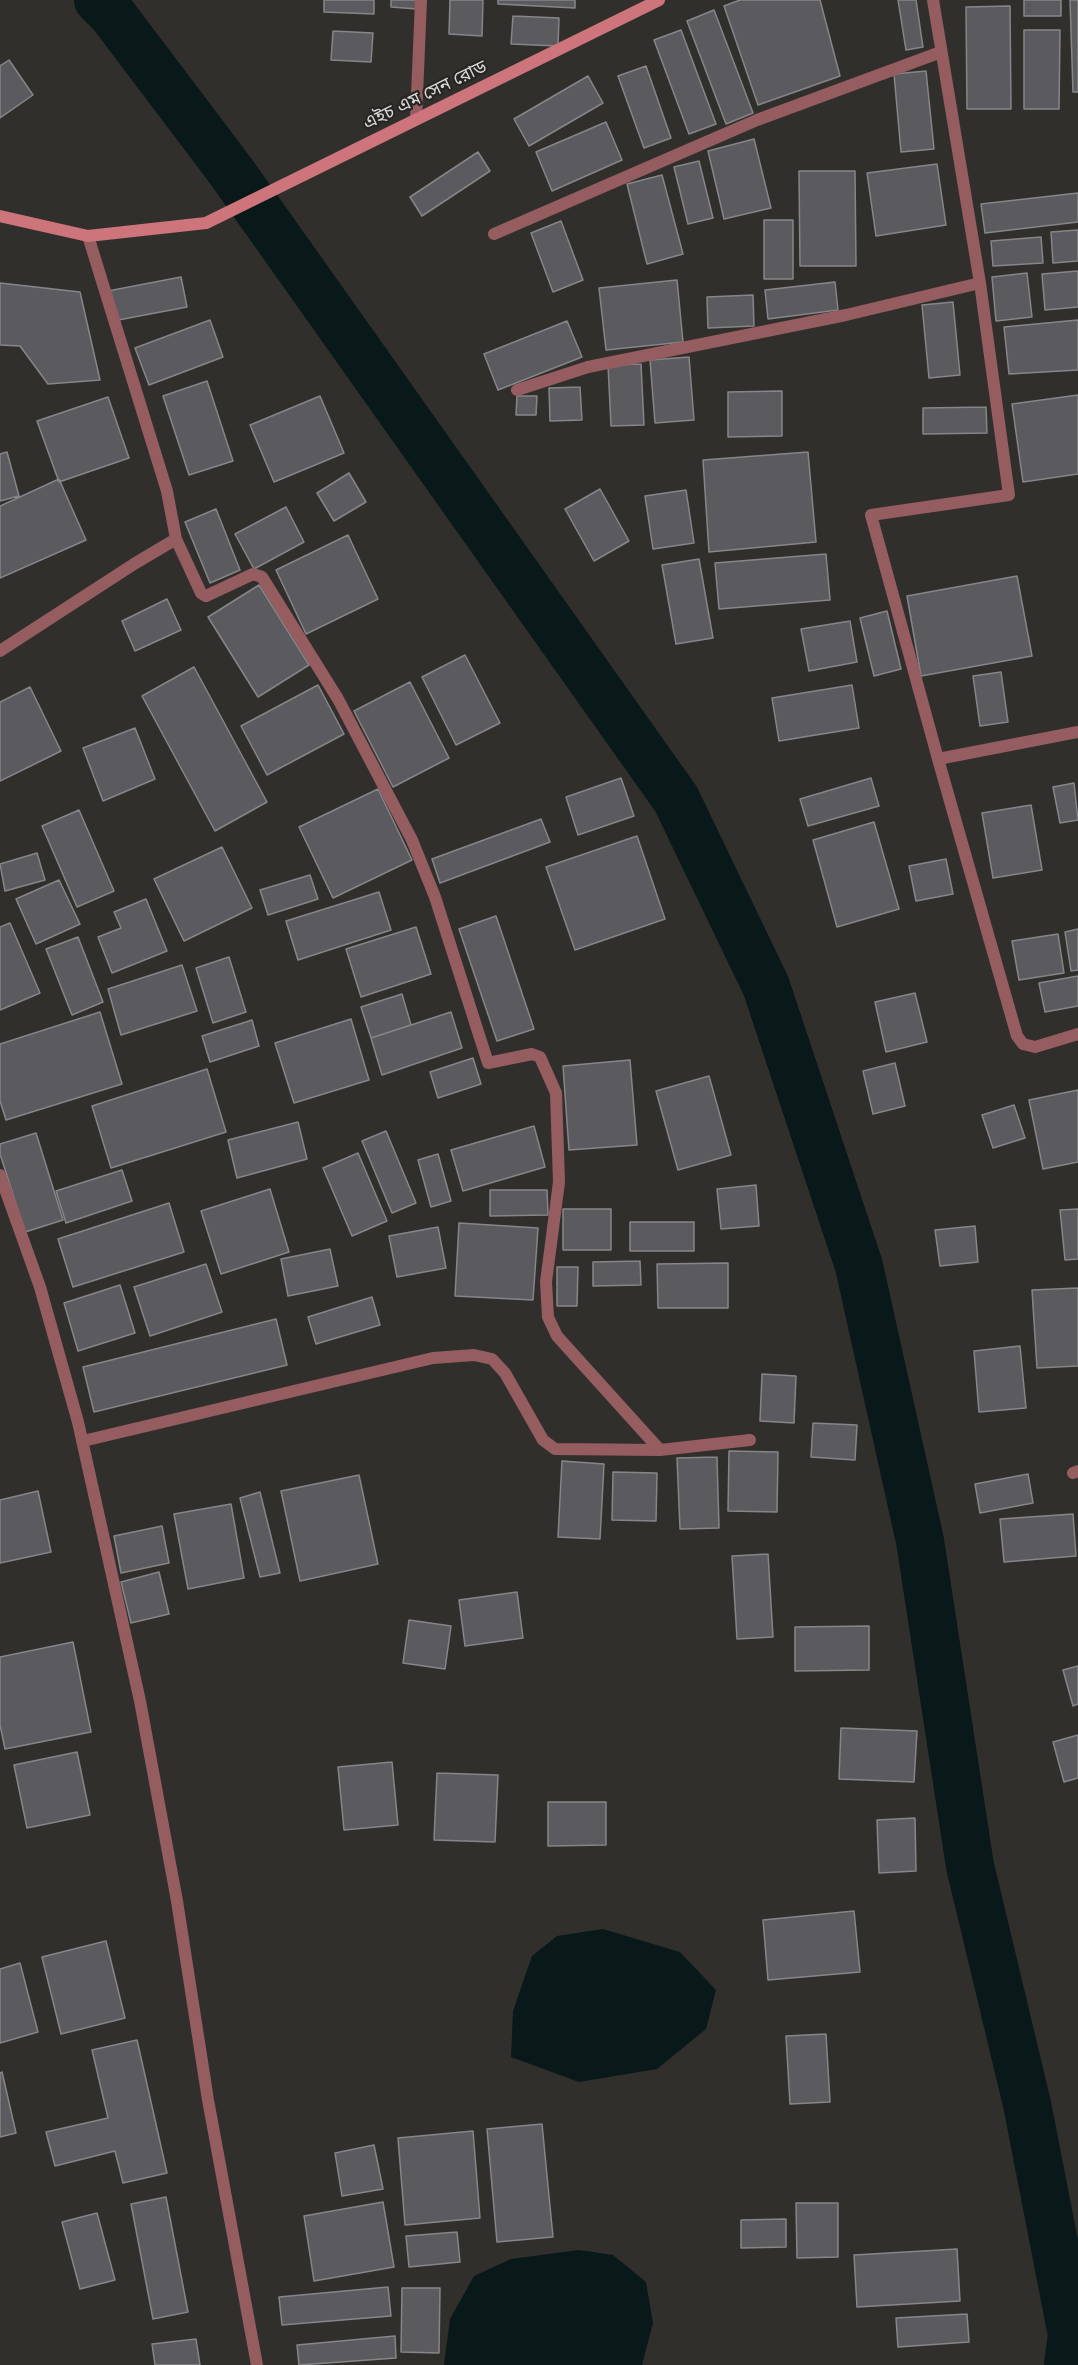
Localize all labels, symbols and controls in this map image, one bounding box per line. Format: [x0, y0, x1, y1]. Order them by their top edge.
street label: এইচ এম সেন রোড [360, 56, 490, 134]

